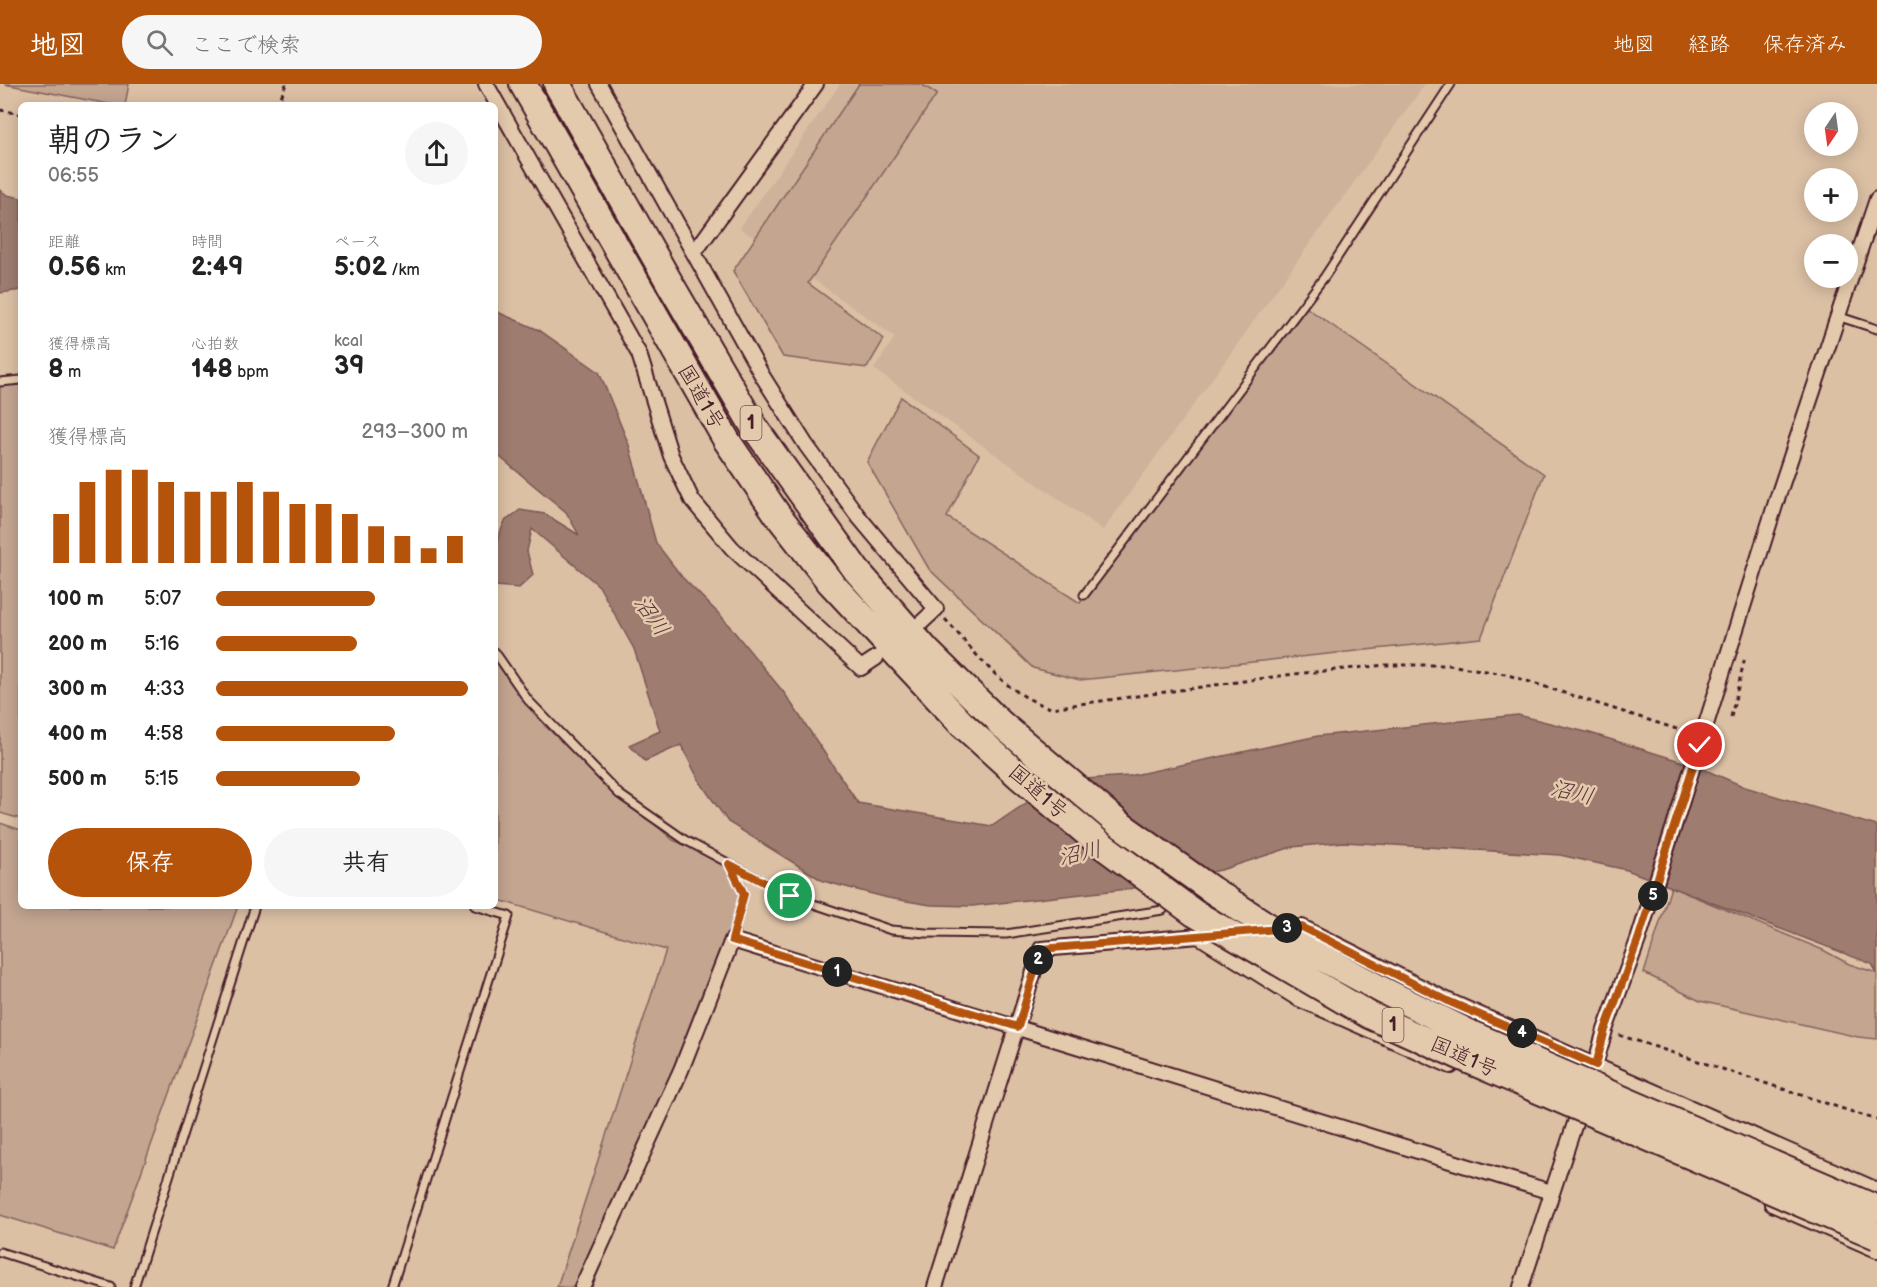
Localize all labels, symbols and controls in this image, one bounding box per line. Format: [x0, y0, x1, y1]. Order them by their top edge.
search box [122, 15, 542, 69]
icon: search [143, 26, 176, 59]
text: 地図 [30, 29, 86, 62]
text: ここで検索 [191, 32, 301, 59]
text: 地図 [1613, 32, 1655, 57]
text: 経路 [1688, 32, 1730, 57]
text: 保存済み [1763, 32, 1847, 57]
north arrow [1804, 102, 1858, 156]
map controls [1804, 102, 1858, 288]
text: 朝のラン [48, 121, 180, 161]
button: share [405, 122, 468, 185]
text: 06:55 [48, 164, 99, 188]
button: + [1804, 168, 1858, 222]
text: 距離 [48, 233, 80, 252]
text: 時間 [191, 233, 223, 252]
text: ペース [334, 233, 381, 252]
button: − [1804, 234, 1858, 288]
text: 0.56 [48, 252, 101, 283]
text: 2:49 [191, 252, 243, 283]
text: 5:02 [334, 252, 387, 283]
text: km [101, 261, 126, 280]
text: /km [387, 261, 420, 280]
text: kcal [334, 332, 363, 351]
text: 獲得標高 [48, 335, 112, 354]
text: 心拍数 [191, 335, 239, 354]
text: 39 [334, 351, 364, 382]
text: 8 [48, 354, 64, 385]
text: 148 [191, 354, 233, 385]
street label: 国道1号 [672, 360, 730, 434]
text: m [64, 363, 81, 382]
text: bpm [233, 363, 269, 382]
road number: 1 [740, 406, 762, 440]
text: 293–300 m [361, 420, 468, 444]
text: 獲得標高 [48, 425, 128, 449]
text: 100 m [48, 587, 104, 611]
text: 5:07 [144, 587, 181, 611]
water label: 沼川 [627, 590, 675, 642]
text: 200 m [48, 632, 107, 656]
text: 5:16 [144, 632, 179, 656]
text: 300 m [48, 677, 107, 701]
text: 4:33 [144, 677, 185, 701]
pin [1674, 719, 1725, 770]
text: 400 m [48, 722, 107, 746]
text: 4:58 [144, 722, 183, 746]
icon: check [1683, 728, 1716, 761]
street label: 国道1号 [1003, 759, 1073, 825]
text: 500 m [48, 767, 107, 791]
text: 5:15 [144, 767, 179, 791]
water label: 沼川 [1548, 775, 1596, 811]
button: 保存 [48, 828, 252, 897]
button: 共有 [264, 828, 468, 897]
water label: 沼川 [1056, 836, 1104, 872]
pin [764, 870, 815, 921]
icon: arrive [773, 879, 806, 912]
pin: 5 [1638, 881, 1668, 911]
text: 5 [1648, 886, 1658, 905]
pin: 3 [1272, 913, 1302, 943]
text: 3 [1282, 918, 1292, 937]
pin: 2 [1023, 945, 1053, 975]
text: 2 [1033, 950, 1043, 969]
pin: 1 [822, 957, 852, 987]
text: 1 [834, 962, 840, 981]
road number: 1 [1382, 1008, 1404, 1042]
pin: 4 [1507, 1018, 1537, 1048]
text: 4 [1517, 1023, 1527, 1042]
street label: 国道1号 [1426, 1031, 1502, 1083]

